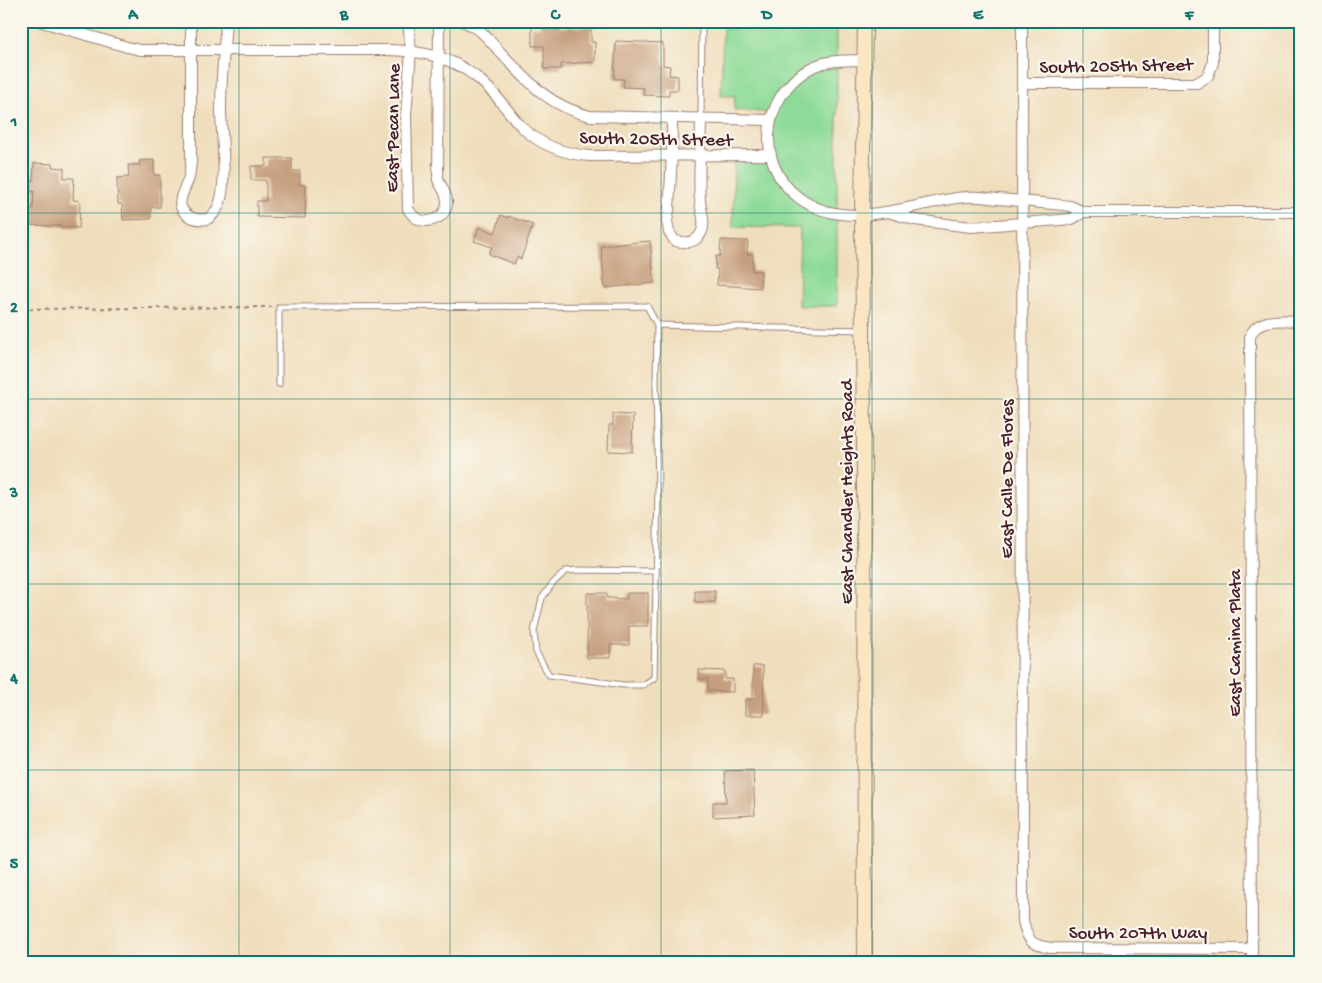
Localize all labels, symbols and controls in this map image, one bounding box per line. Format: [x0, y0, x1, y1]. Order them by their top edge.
text: A [127, 7, 139, 26]
text: B [339, 7, 349, 26]
text: C [550, 7, 561, 26]
text: D [760, 7, 773, 26]
text: E [973, 7, 984, 26]
text: F [1184, 7, 1195, 26]
street label: South 205th Street [1039, 55, 1195, 80]
street label: East Pecan Lane [382, 63, 407, 193]
text: 1 [10, 114, 17, 133]
street label: South 205th Street [579, 128, 735, 153]
text: 2 [10, 300, 18, 319]
street label: East Chandler Heights Road [837, 378, 860, 604]
street label: East Calle De Flores [997, 398, 1020, 559]
text: 3 [9, 485, 18, 504]
street label: East Camina Plata [1225, 568, 1248, 717]
text: 4 [9, 671, 18, 690]
text: 5 [10, 856, 19, 875]
street label: South 207th Way [1069, 923, 1208, 946]

